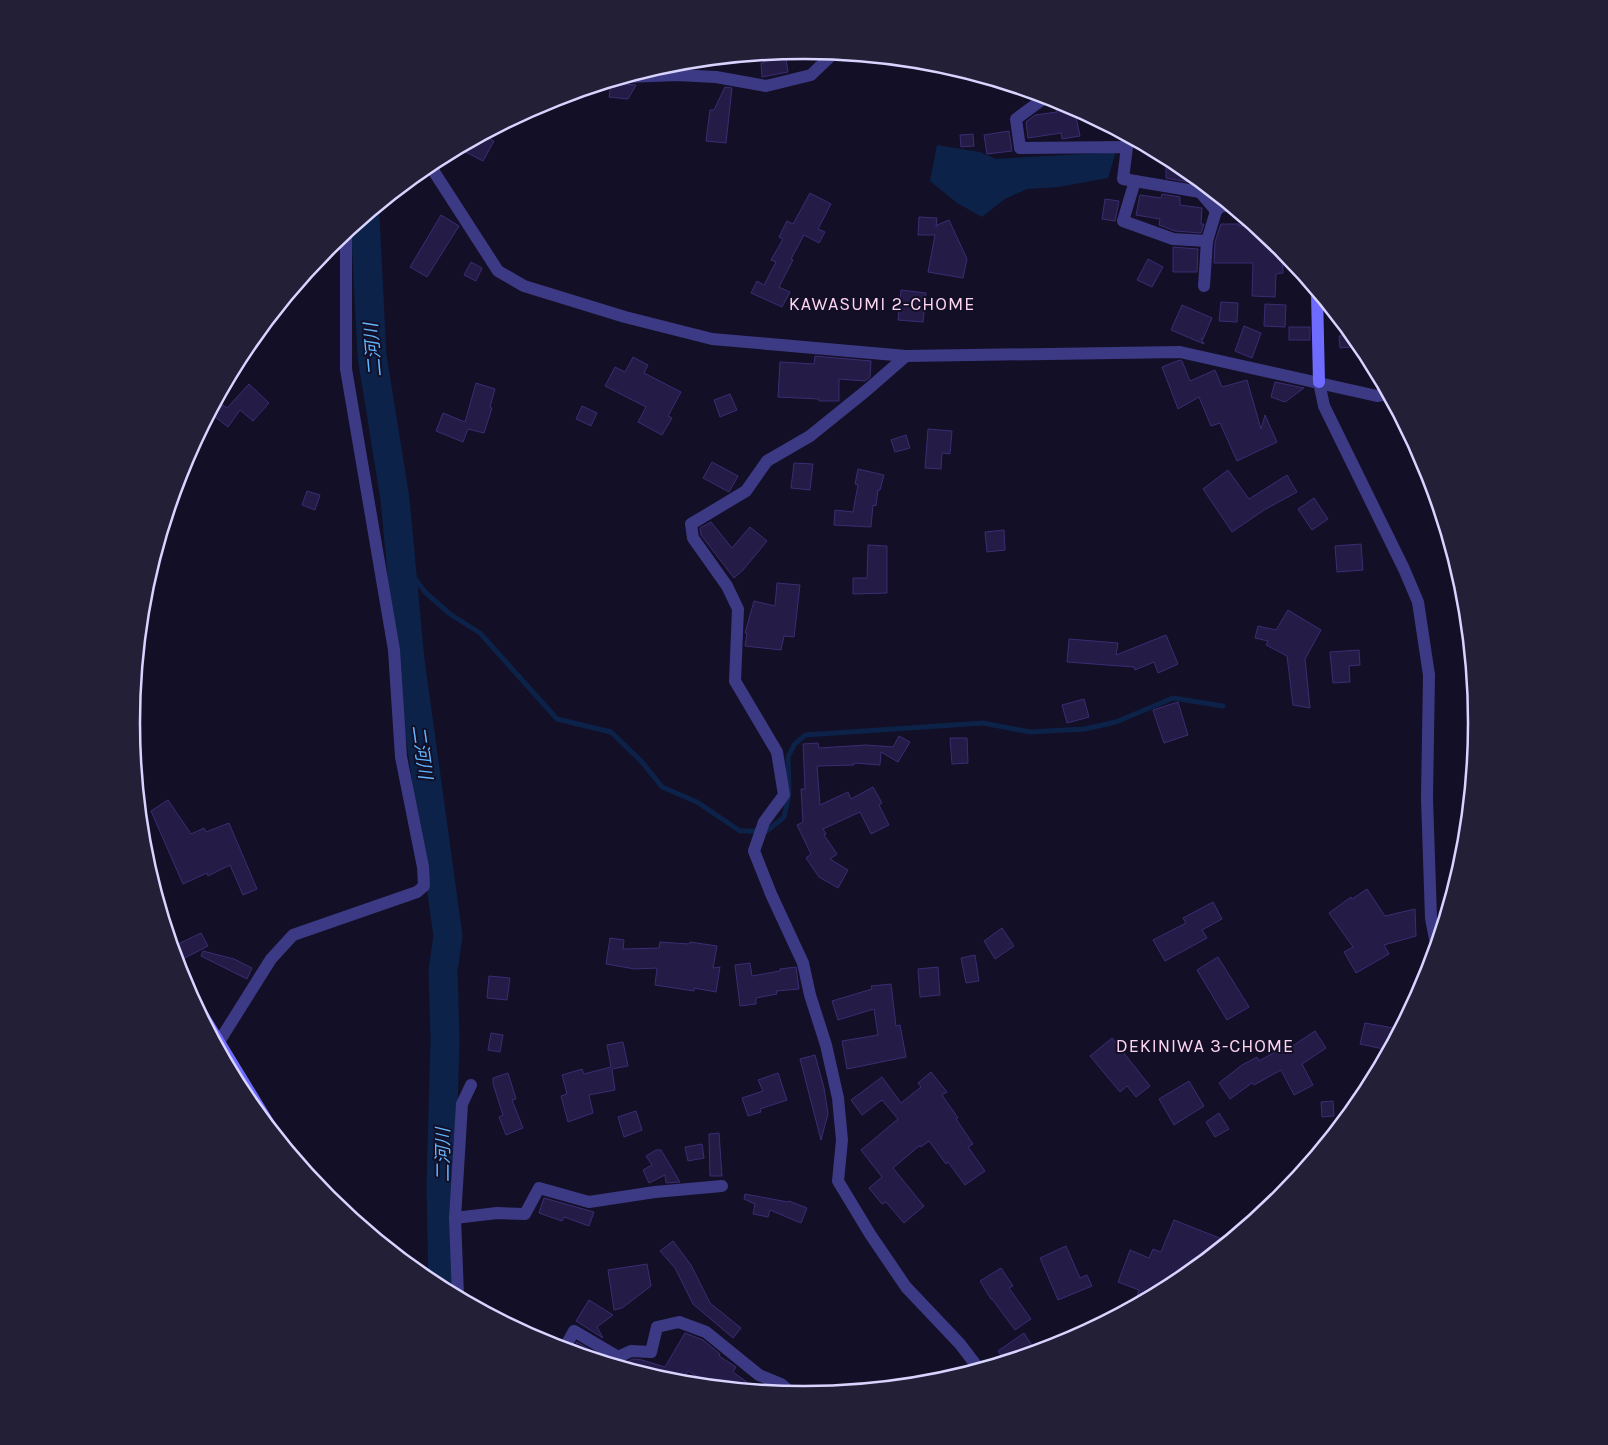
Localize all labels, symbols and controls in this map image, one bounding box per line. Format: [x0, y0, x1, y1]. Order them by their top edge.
district label: KAWASUMI 2-CHOME [789, 293, 975, 315]
water label: 二河川 [360, 320, 386, 378]
water label: 二河川 [407, 724, 437, 782]
district label: DEKINIWA 3-CHOME [1116, 1035, 1294, 1057]
water label: 二河川 [432, 1126, 454, 1182]

